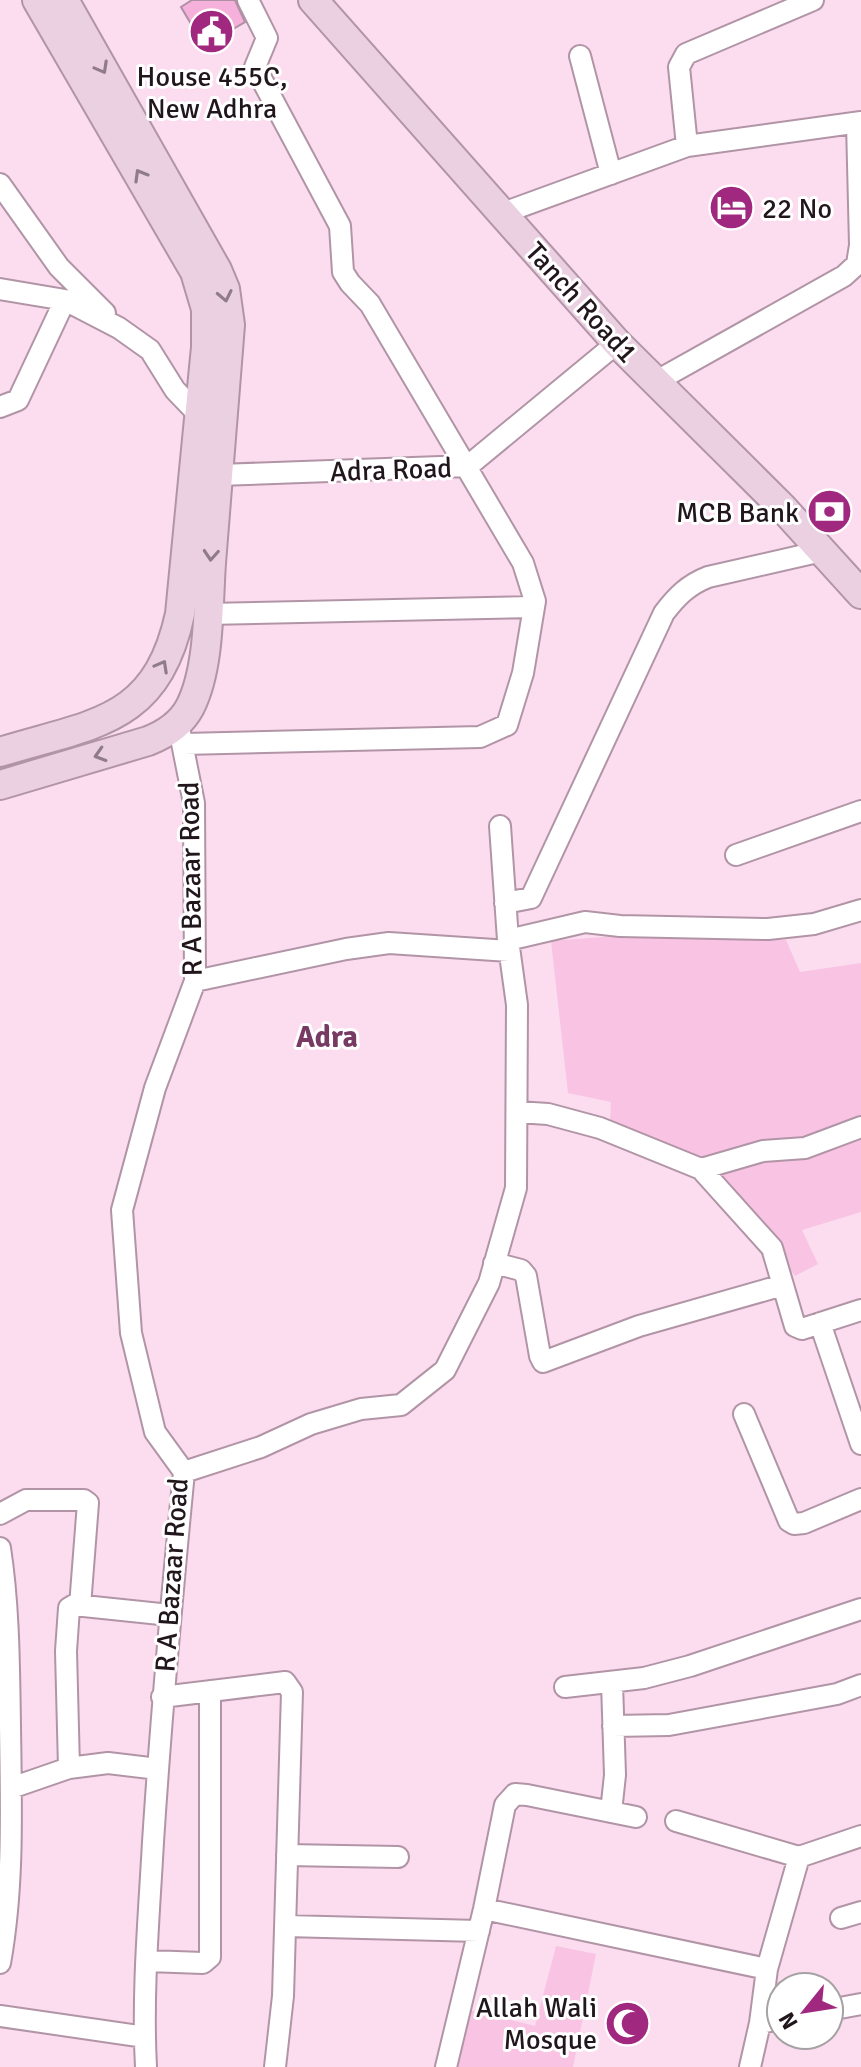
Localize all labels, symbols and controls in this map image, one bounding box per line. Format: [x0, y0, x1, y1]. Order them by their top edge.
public building icon: House 455C, New Adhra [188, 8, 236, 56]
one-way arrow [93, 60, 108, 74]
place label: House 455C, New Adhra [137, 60, 287, 126]
one-way arrow [134, 169, 150, 184]
hotel icon: 22 No [707, 184, 755, 232]
place label: 22 No [762, 192, 832, 226]
street label: Tanch Road1 [518, 235, 644, 370]
one-way arrow [216, 289, 233, 303]
street label: Adra Road [329, 451, 453, 489]
bank icon: MCB Bank [806, 488, 854, 536]
place label: MCB Bank [676, 496, 799, 530]
one-way arrow [203, 549, 220, 562]
one-way arrow [152, 659, 167, 674]
one-way arrow [93, 746, 107, 762]
street label: R A Bazaar Road [172, 781, 210, 977]
district label: Adra [296, 1019, 358, 1056]
street label: R A Bazaar Road [148, 1477, 196, 1673]
north arrow [765, 1971, 845, 2051]
place label: Allah Wali Mosque [476, 1991, 597, 2057]
mosque icon: Allah Wali Mosque [604, 1999, 652, 2047]
text: N [773, 2007, 804, 2034]

